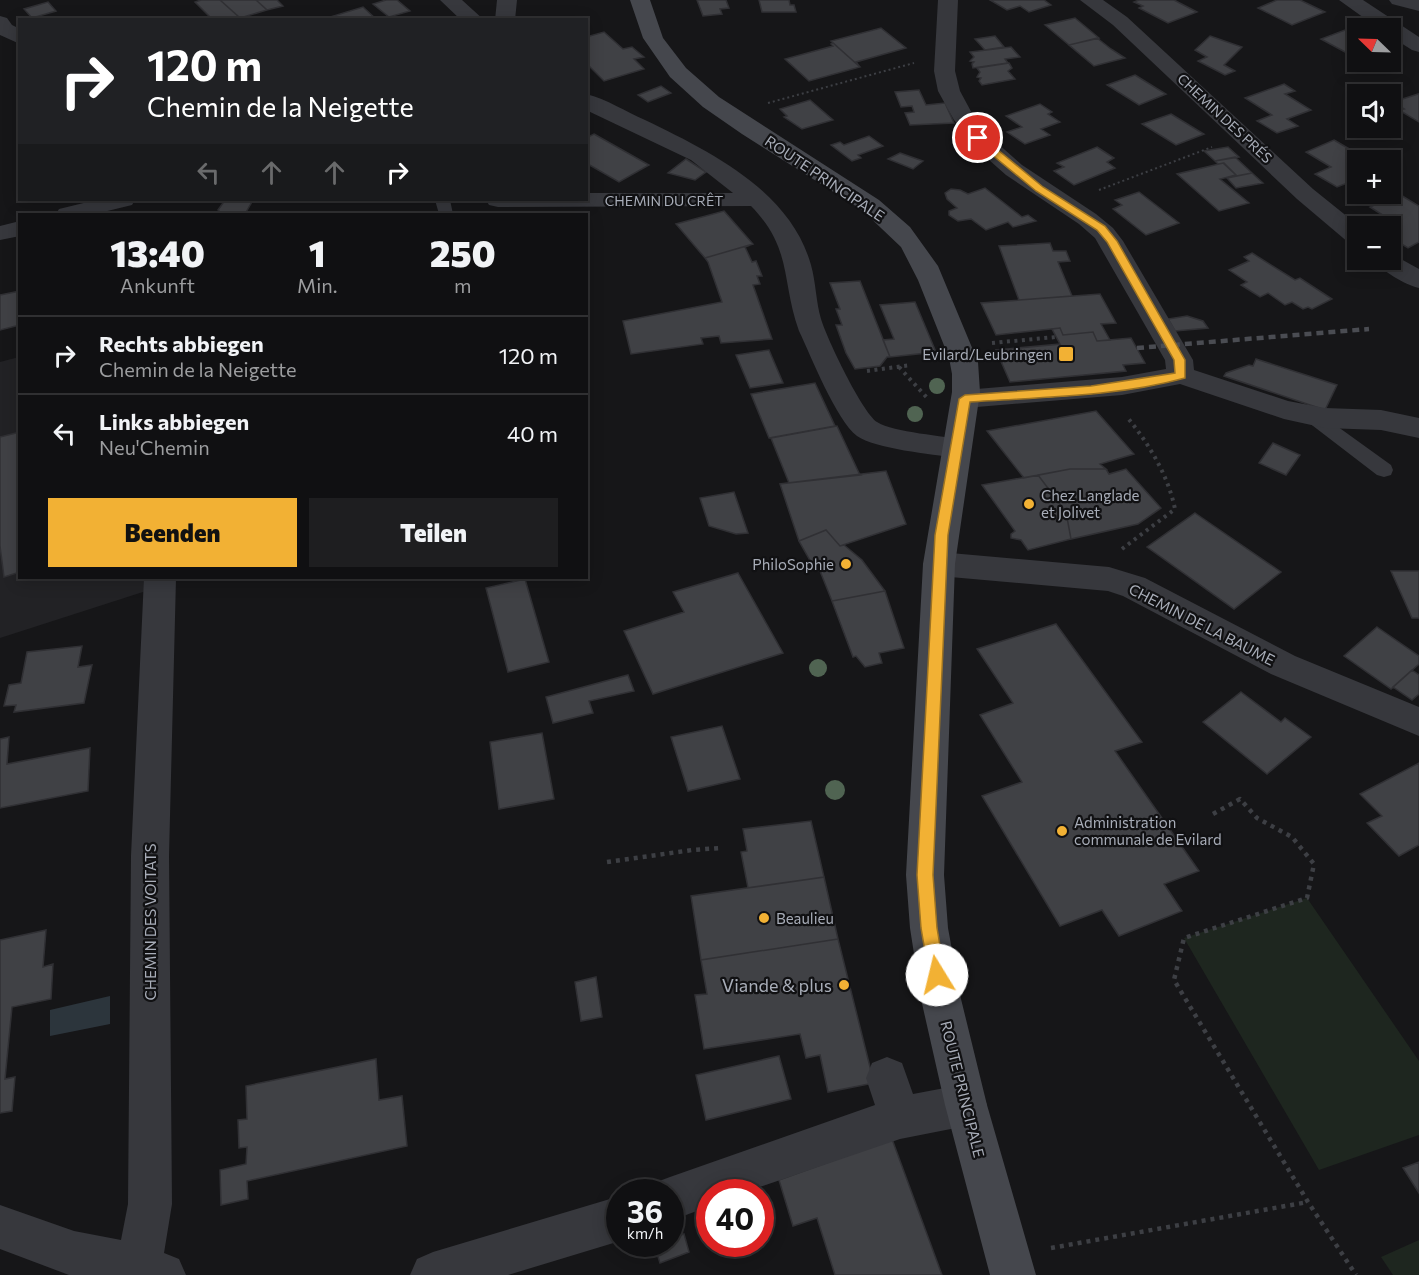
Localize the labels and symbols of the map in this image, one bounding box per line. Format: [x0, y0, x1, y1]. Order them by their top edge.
north arrow [1347, 18, 1401, 72]
street label: CHEMIN DES PRÉS [1174, 70, 1276, 166]
pin [952, 112, 1003, 163]
street label: ROUTE PRINCIPALE [762, 131, 888, 225]
street label: CHEMIN DU CRÊT [605, 192, 723, 209]
place label: Evilard/Leubringen [922, 345, 1052, 363]
marker: Evilard/Leubringen [1057, 345, 1075, 363]
place label: Chez Langlade et Jolivet [1041, 486, 1140, 521]
marker: Chez Langlade et Jolivet [1022, 497, 1036, 511]
place label: PhiloSophie [752, 555, 834, 573]
marker: PhiloSophie [839, 557, 853, 571]
street label: CHEMIN DE LA BAUME [1126, 579, 1278, 669]
place label: Administration communale de Evilard [1074, 813, 1222, 848]
marker: Administration communale de Evilard [1055, 824, 1069, 838]
street label: CHEMIN DES VOITATS [141, 843, 159, 1000]
place label: Beaulieu [776, 909, 834, 927]
marker: Beaulieu [757, 911, 771, 925]
position arrow [905, 943, 969, 1007]
place label: Viande & plus [722, 974, 832, 996]
marker: Viande & plus [837, 978, 851, 992]
street label: ROUTE PRINCIPALE [937, 1019, 989, 1159]
speed limit sign: 40 [696, 1179, 774, 1257]

